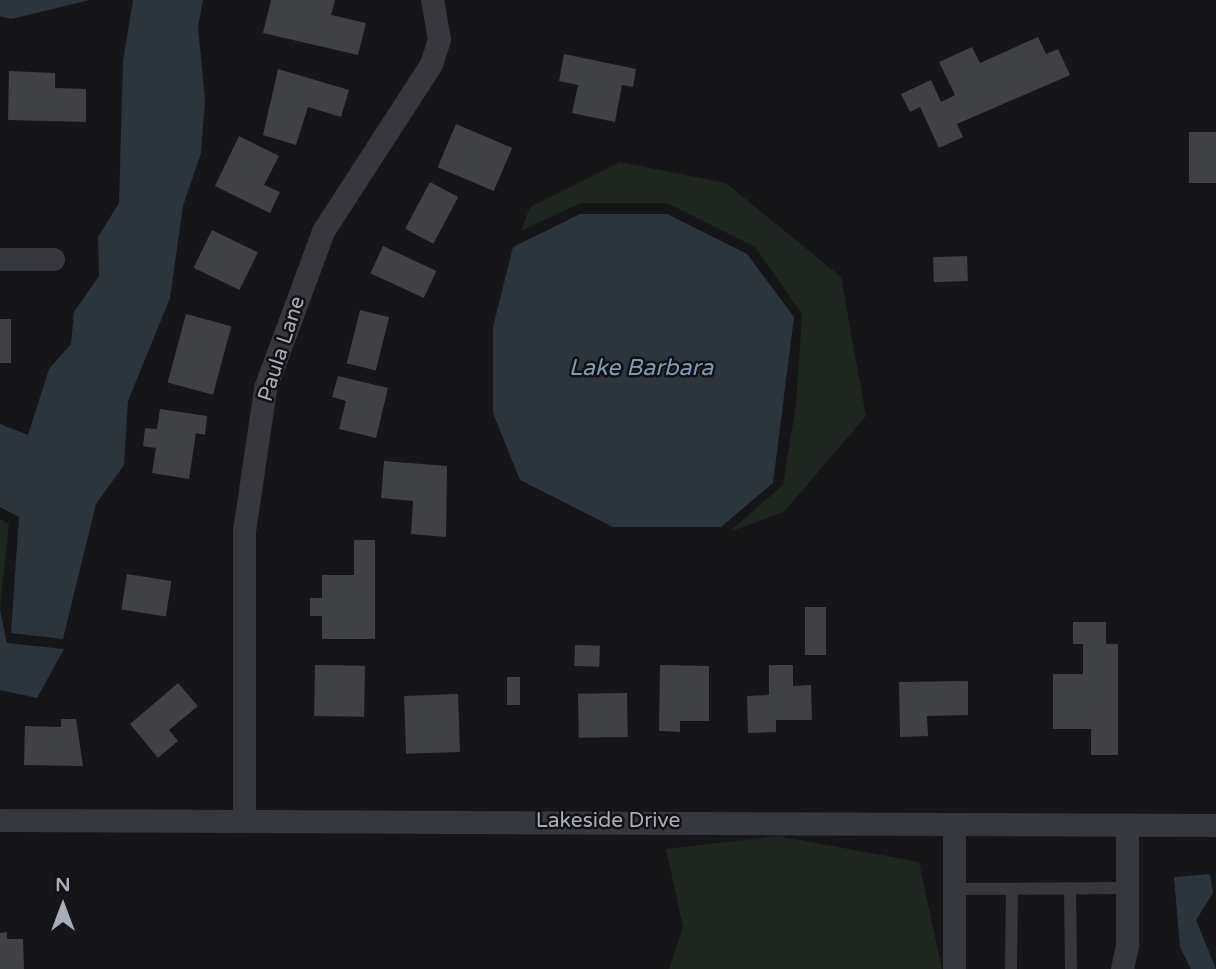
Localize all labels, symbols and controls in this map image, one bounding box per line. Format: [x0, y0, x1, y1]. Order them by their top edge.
street label: Paula Lane [253, 293, 311, 405]
water label: Lake Barbara [569, 354, 713, 382]
street label: Lakeside Drive [536, 808, 680, 834]
north arrow [28, 871, 98, 941]
text: N [55, 874, 71, 896]

